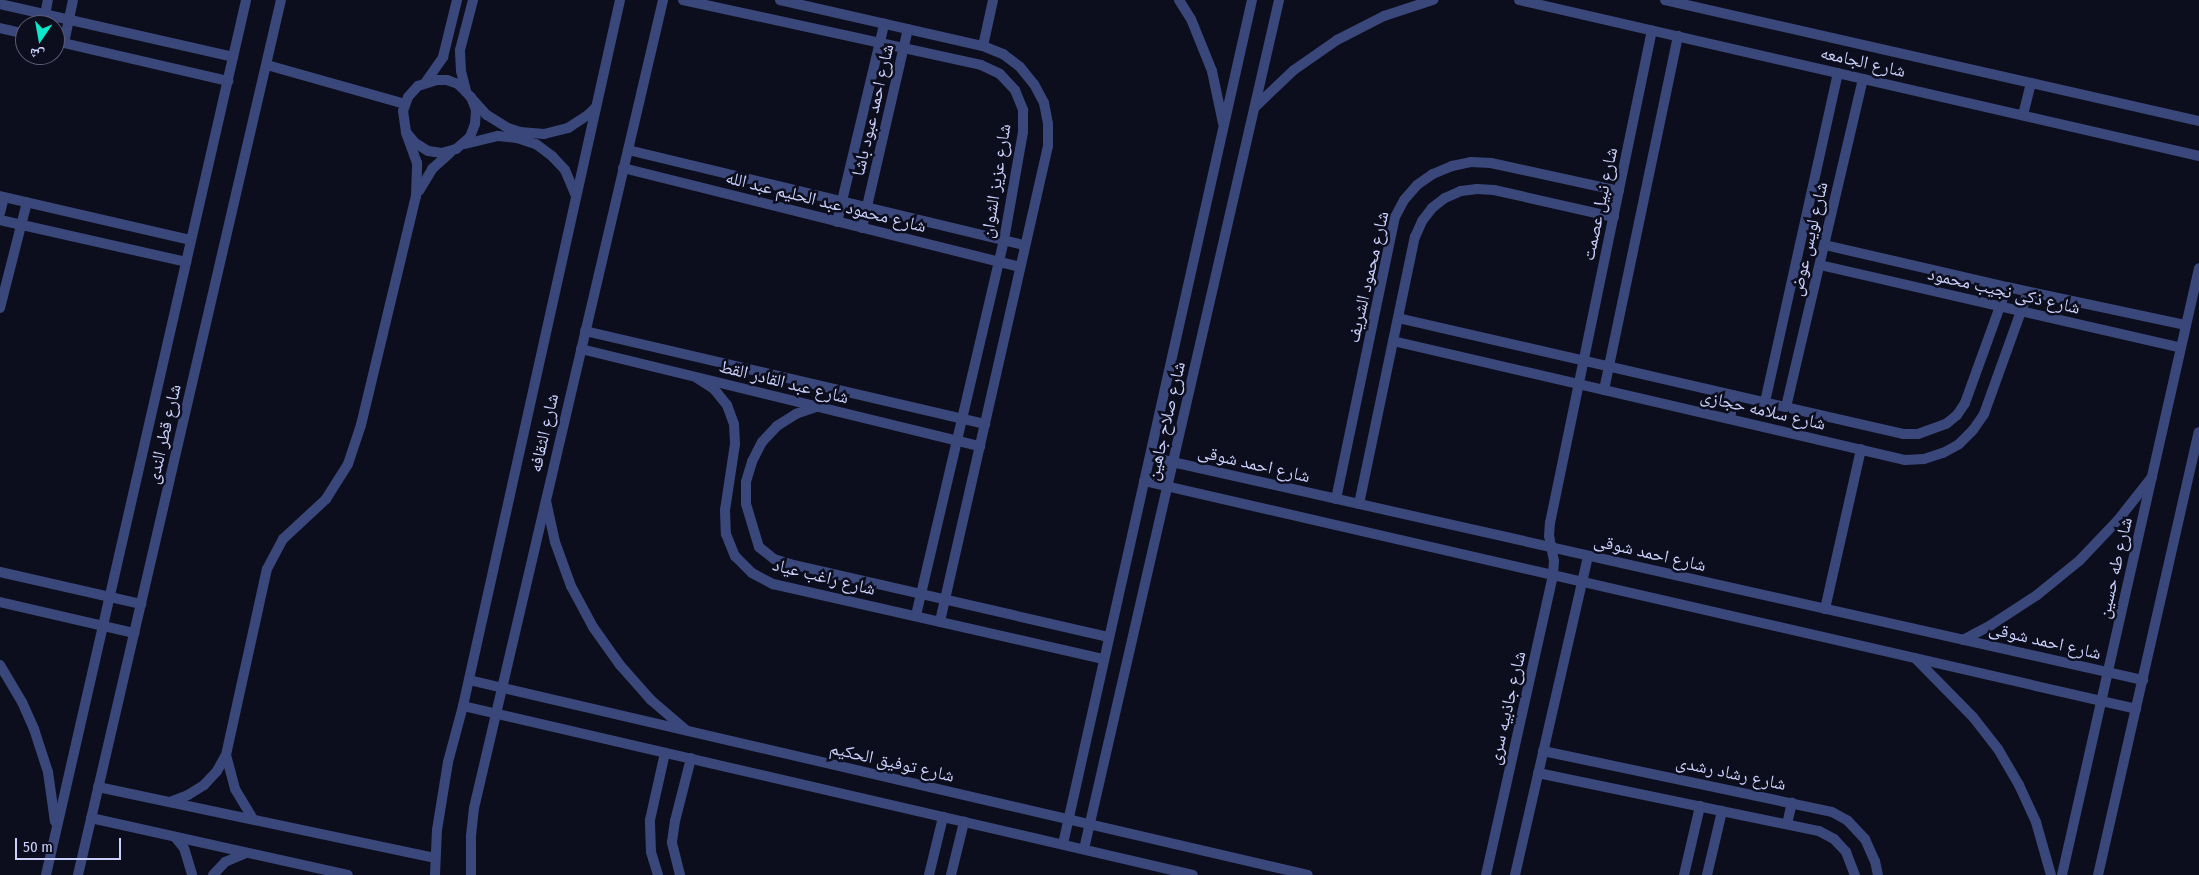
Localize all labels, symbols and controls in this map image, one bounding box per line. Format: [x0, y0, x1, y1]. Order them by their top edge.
north arrow [15, 15, 65, 65]
street label: شارع احمد عبود باشا [847, 42, 899, 178]
street label: شارع الجامعه [1818, 42, 1908, 82]
text: ش [28, 44, 46, 64]
street label: شارع عزيز الشوان [976, 122, 1016, 240]
street label: شارع نبيل عصمت [1577, 145, 1623, 263]
street label: شارع محمود عبد الحليم عبد الله [724, 167, 928, 237]
street label: شارع لويس عوض [1785, 180, 1833, 298]
street label: شارع محمود الشريف [1342, 209, 1394, 345]
street label: شارع ذكى نجيب محمود [1926, 263, 2082, 319]
street label: شارع عبد القادر القط [717, 355, 851, 409]
street label: شارع صلاح جاهين [1142, 359, 1190, 483]
street label: شارع قطر الندى [142, 382, 186, 486]
street label: شارع سلامه حجازى [1698, 385, 1828, 435]
street label: شارع الثقافه [524, 391, 564, 475]
street label: شارع احمد شوقى [1196, 441, 1312, 487]
street label: شارع طه حسين [2093, 515, 2137, 621]
street label: شارع احمد شوقى [1592, 530, 1708, 576]
street label: شارع راغب عياد [770, 554, 878, 600]
street label: شارع احمد شوقى [1987, 618, 2103, 664]
street label: شارع جاذبيه سرى [1483, 649, 1531, 767]
street label: شارع توفيق الحكيم [828, 737, 956, 787]
street label: شارع رشاد رشدى [1674, 751, 1788, 795]
scale bar [18, 828, 124, 860]
text: 50 m [23, 838, 53, 856]

